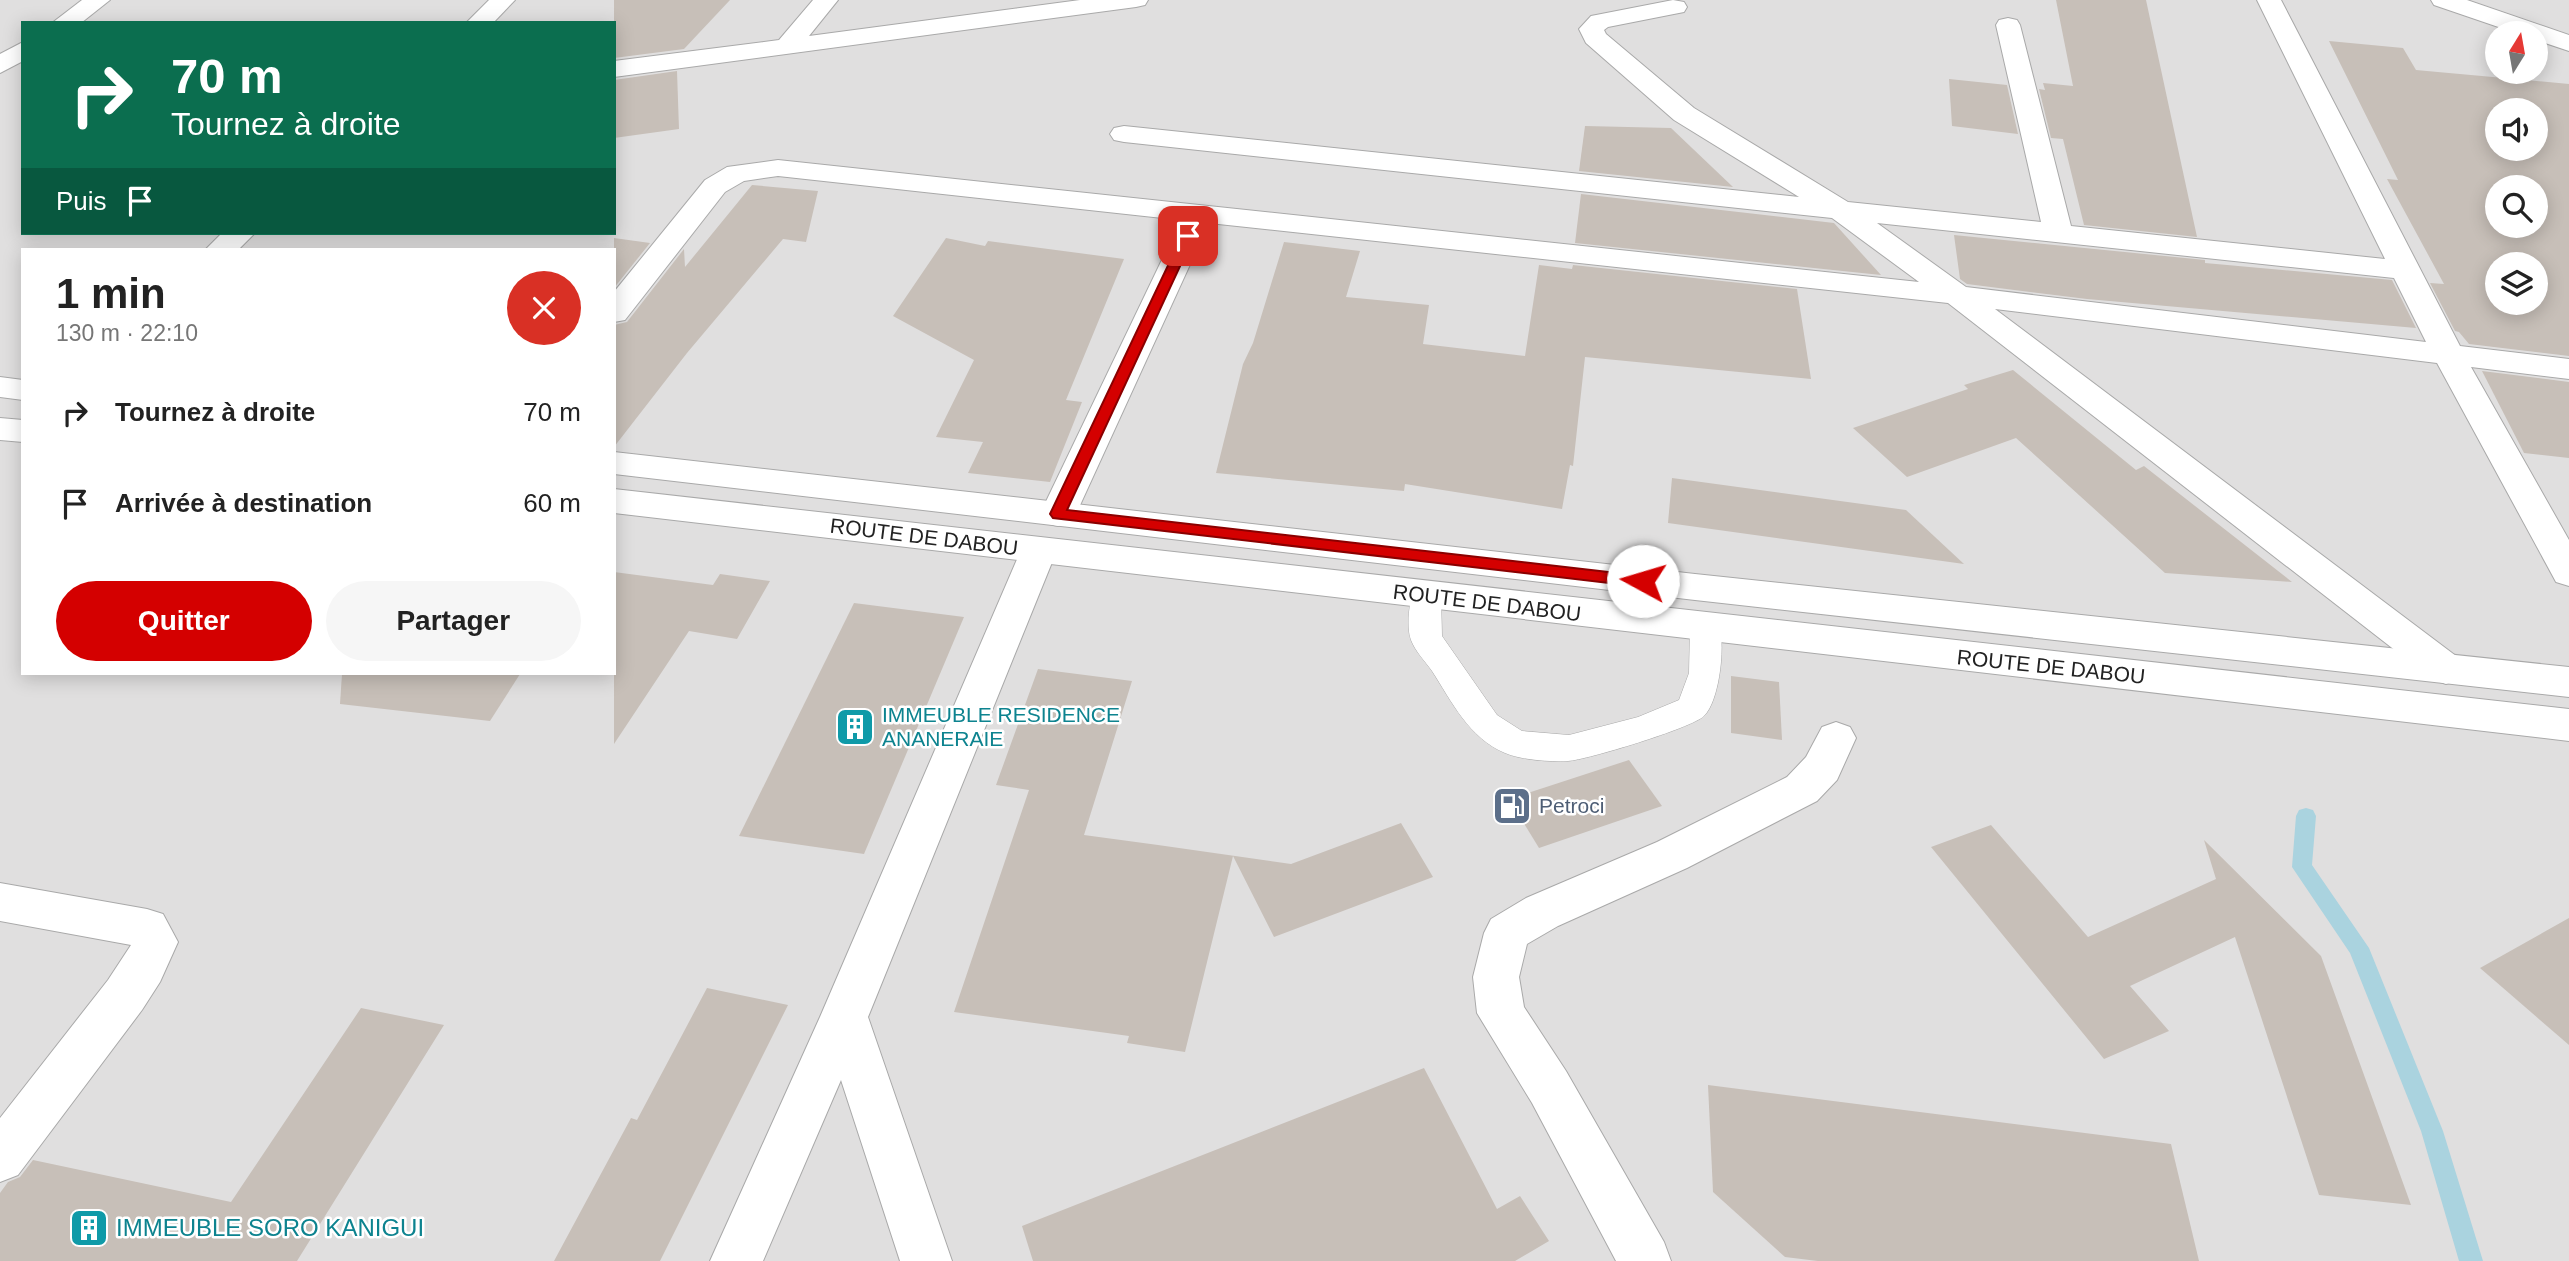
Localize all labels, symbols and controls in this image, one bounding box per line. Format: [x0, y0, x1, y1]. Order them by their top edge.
north arrow [2485, 21, 2548, 84]
map controls [2485, 21, 2548, 315]
icon: right [56, 49, 147, 140]
text: 70 m [171, 49, 283, 103]
button: sound [2485, 98, 2548, 161]
text: Tournez à droite [171, 106, 400, 142]
button: search [2485, 175, 2548, 238]
icon: arrive [121, 182, 159, 220]
text: Puis [56, 186, 107, 216]
pin [1158, 206, 1218, 266]
icon: arrive [1169, 217, 1207, 255]
button: layers [2485, 252, 2548, 315]
text: 1 min [56, 270, 166, 317]
button: close [507, 271, 581, 345]
text: 130 m · 22:10 [56, 320, 198, 346]
icon: right [56, 394, 94, 432]
text: Tournez à droite [115, 397, 315, 427]
text: 70 m [523, 397, 581, 427]
icon: arrive [56, 485, 94, 523]
text: Arrivée à destination [115, 488, 372, 518]
text: 60 m [523, 488, 581, 518]
street label: ROUTE DE DABOU [829, 514, 1019, 559]
position arrow [1606, 544, 1680, 618]
street label: ROUTE DE DABOU [1392, 580, 1582, 625]
button: Quitter [56, 581, 312, 661]
button: Partager [326, 581, 581, 661]
street label: ROUTE DE DABOU [1956, 645, 2146, 688]
place label: IMMEUBLE RESIDENCE ANANERAIE [882, 703, 1120, 750]
building icon: IMMEUBLE RESIDENCE ANANERAIE [834, 706, 876, 748]
fuel station icon: Petroci [1491, 785, 1533, 827]
place label: Petroci [1539, 794, 1604, 817]
building icon: IMMEUBLE SORO KANIGUI [68, 1207, 110, 1249]
place label: IMMEUBLE SORO KANIGUI [116, 1214, 424, 1241]

